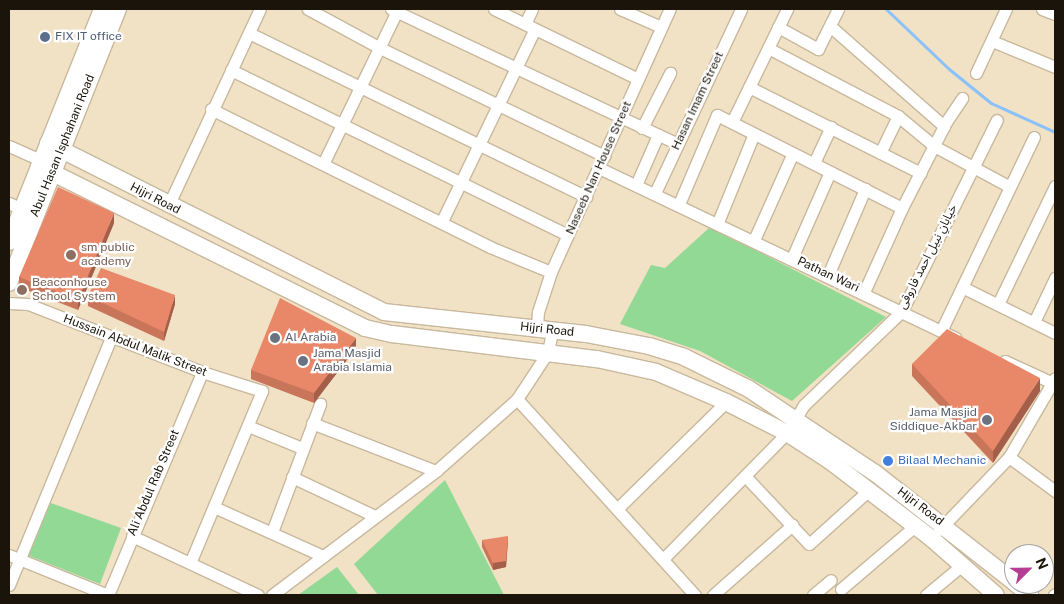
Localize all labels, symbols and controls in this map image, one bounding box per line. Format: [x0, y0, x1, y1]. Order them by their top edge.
place label: FIX IT office [55, 30, 122, 44]
marker: FIX IT office [39, 31, 51, 43]
street label: Hasan Imam Street [669, 49, 727, 153]
street label: Abul Hasan Isphahani Road [28, 73, 98, 219]
street label: Naseeb Nan House Street [563, 99, 635, 237]
street label: Hijri Road [128, 180, 182, 218]
street label: خیابانِ نبیل احمد فاروقی [895, 202, 961, 312]
place label: sm public academy [81, 241, 135, 269]
marker: sm public academy [65, 249, 77, 261]
street label: Pathan Wari [795, 254, 861, 296]
place label: Beaconhouse School System [32, 276, 116, 304]
marker: Beaconhouse School System [16, 284, 28, 296]
street label: Hussain Abdul Malik Street [61, 312, 209, 380]
street label: Hijri Road [519, 320, 575, 340]
place label: Al Arabia [285, 331, 336, 345]
marker: Al Arabia [269, 332, 281, 344]
place label: Jama Masjid Arabia Islamia [313, 347, 392, 375]
marker: Jama Masjid Arabia Islamia [297, 355, 309, 367]
place label: Jama Masjid Siddique-Akbar [890, 406, 977, 434]
marker: Jama Masjid Siddique-Akbar [981, 414, 993, 426]
street label: Ali Abdul Rab Street [125, 428, 183, 538]
place label: Bilaal Mechanic [898, 454, 986, 468]
marker: Bilaal Mechanic [882, 455, 894, 467]
street label: Hijri Road [894, 485, 946, 529]
north arrow [1004, 544, 1054, 594]
text: N [1032, 555, 1051, 572]

